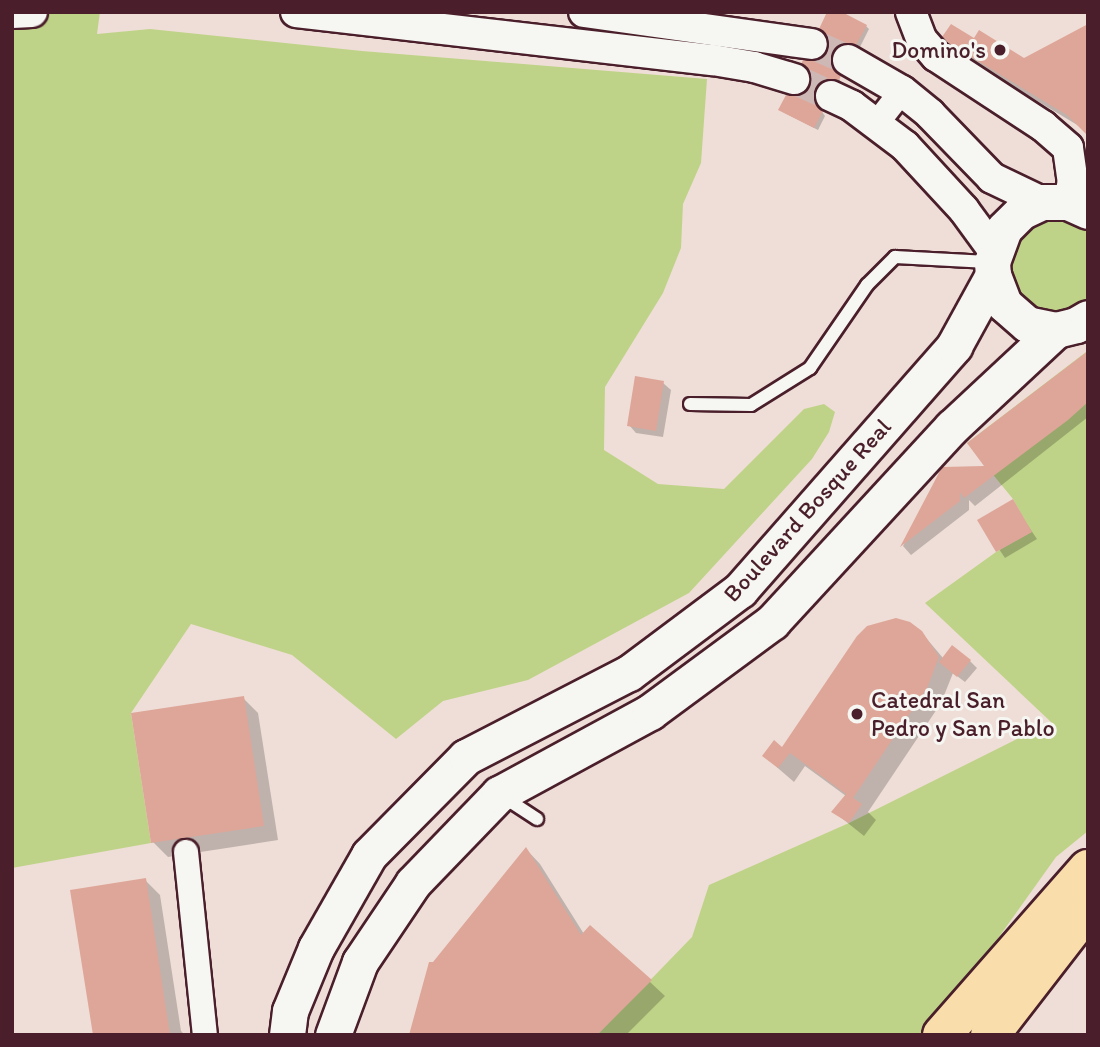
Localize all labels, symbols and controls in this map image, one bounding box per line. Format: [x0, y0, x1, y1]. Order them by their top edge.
place label: Domino's [891, 36, 986, 64]
marker: Domino's [992, 42, 1008, 58]
street label: Boulevard Bosque Real [717, 413, 897, 607]
place label: Catedral San Pedro y San Pablo [871, 686, 1054, 742]
marker: Catedral San Pedro y San Pablo [849, 706, 865, 722]

